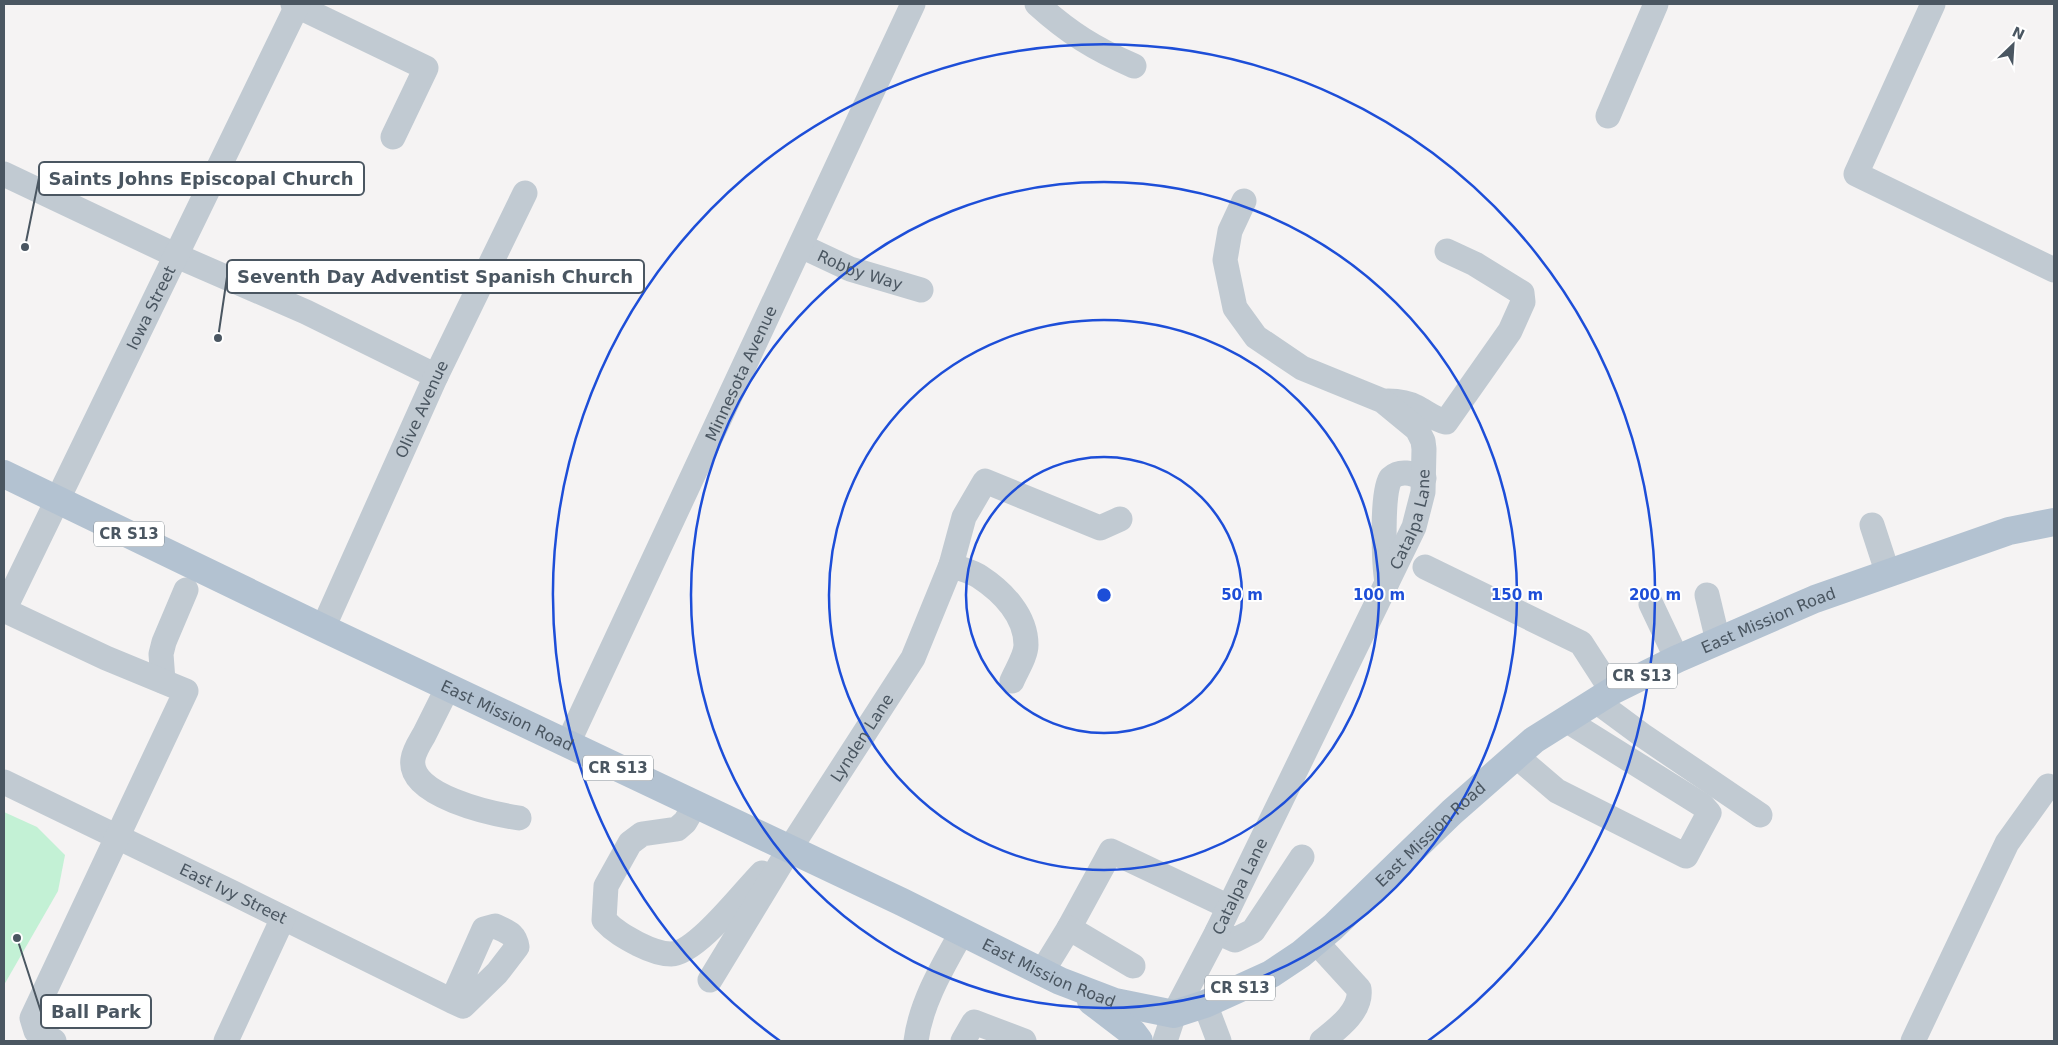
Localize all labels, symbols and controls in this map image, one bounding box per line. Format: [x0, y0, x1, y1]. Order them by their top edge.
north arrow [1988, 20, 2038, 70]
text: N [2010, 23, 2027, 43]
callout: Saints Johns Episcopal Church [39, 162, 364, 195]
text: Saints Johns Episcopal Church [48, 168, 354, 189]
street label: Robby Way [814, 246, 905, 294]
callout: Seventh Day Adventist Spanish Church [227, 260, 644, 293]
street label: Iowa Street [123, 263, 180, 353]
text: Seventh Day Adventist Spanish Church [237, 266, 633, 287]
street label: Minnesota Avenue [701, 303, 781, 444]
street label: Olive Avenue [391, 357, 452, 461]
street label: Catalpa Lane [1386, 469, 1434, 573]
road number: CR S13 [94, 522, 164, 546]
street label: East Mission Road [1698, 584, 1838, 657]
centre of rings [1095, 586, 1113, 604]
text: 50 m [1221, 586, 1263, 604]
text: 100 m [1353, 586, 1405, 604]
text: 150 m [1491, 586, 1543, 604]
text: 200 m [1629, 586, 1681, 604]
road number: CR S13 [1607, 664, 1677, 688]
street label: East Mission Road [438, 676, 576, 755]
street label: Lynden Lane [827, 690, 897, 785]
road number: CR S13 [583, 756, 653, 780]
street label: East Mission Road [1372, 778, 1490, 891]
street label: Catalpa Lane [1208, 835, 1271, 938]
street label: East Ivy Street [177, 859, 290, 928]
street label: East Mission Road [979, 935, 1118, 1011]
road number: CR S13 [1205, 976, 1275, 1000]
callout: Ball Park [41, 995, 151, 1028]
text: Ball Park [51, 1001, 142, 1022]

